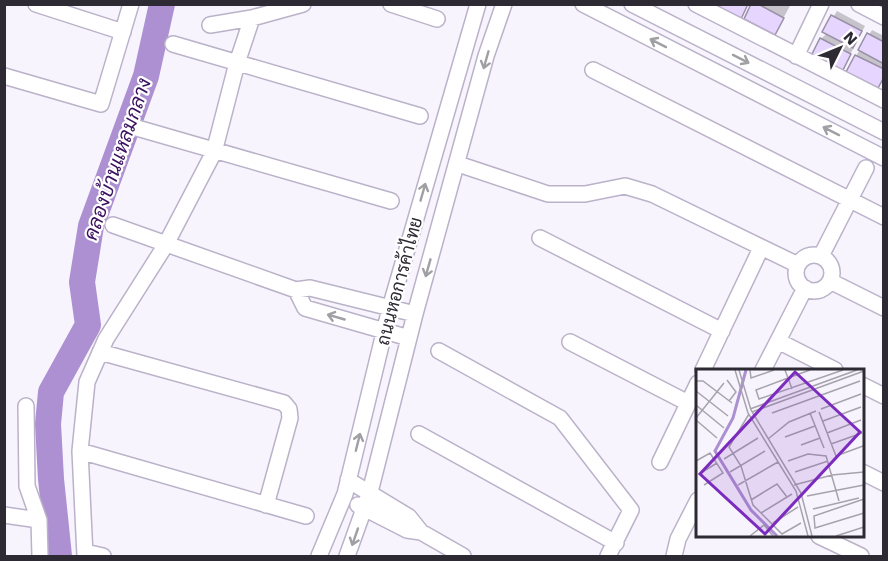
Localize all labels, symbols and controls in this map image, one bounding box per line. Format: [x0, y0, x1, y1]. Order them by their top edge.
north arrow [810, 18, 870, 78]
text: N [840, 27, 862, 49]
one-way arrow [649, 36, 667, 48]
one-way arrow [479, 50, 491, 69]
one-way arrow [731, 54, 749, 66]
water label: คลองบ้านแหลมกลาง [77, 74, 156, 243]
one-way arrow [823, 125, 841, 137]
one-way arrow [418, 183, 429, 202]
street label: ถนนหอการค้าไทย [370, 214, 426, 347]
one-way arrow [422, 258, 433, 277]
one-way arrow [326, 311, 345, 322]
inset map [696, 369, 864, 537]
one-way arrow [352, 433, 364, 452]
one-way arrow [348, 527, 359, 546]

